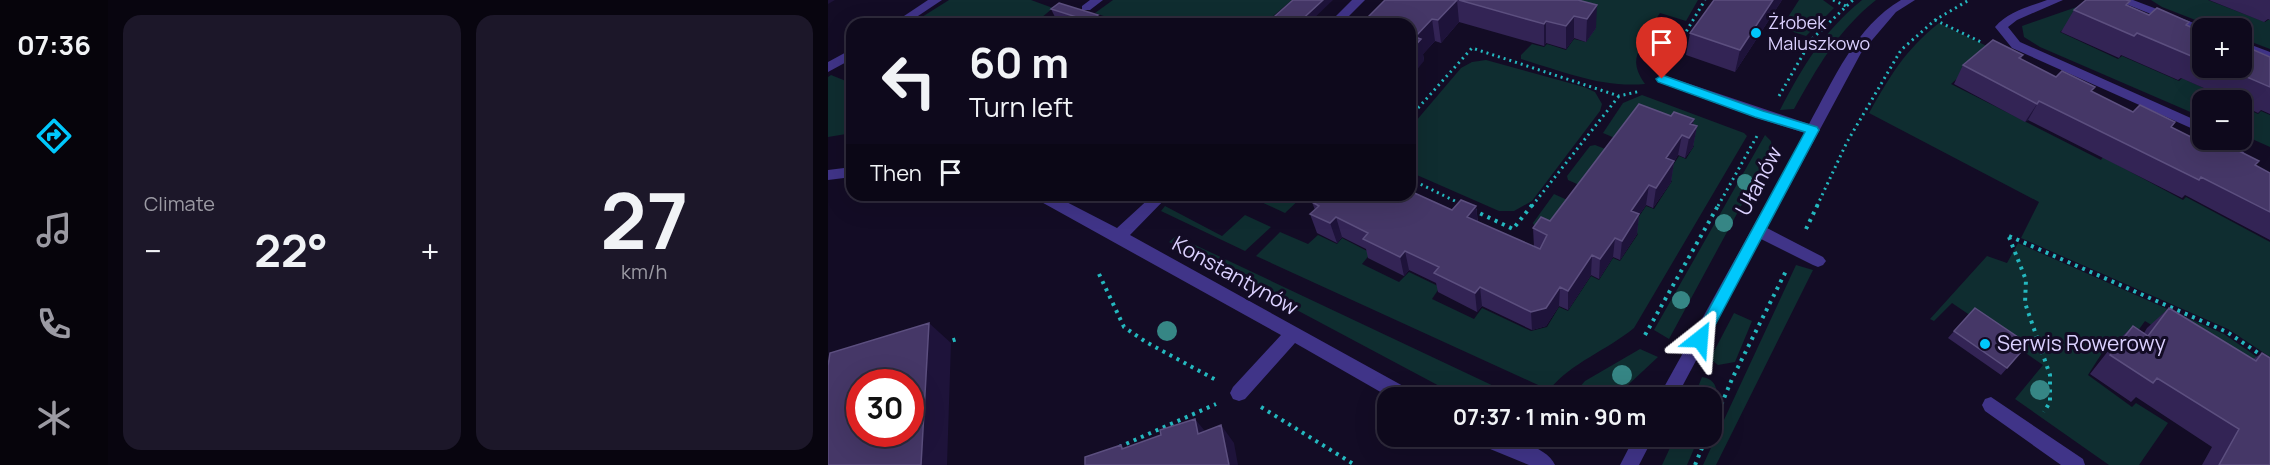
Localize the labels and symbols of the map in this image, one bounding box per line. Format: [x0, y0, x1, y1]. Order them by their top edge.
place label: Żłobek Maluszkowo [1768, 10, 1870, 55]
pin [1636, 17, 1687, 79]
marker: Żłobek Maluszkowo [1749, 26, 1763, 40]
street label: Ułanów [1728, 141, 1788, 220]
street label: Konstantynów [1168, 229, 1303, 321]
position arrow [1668, 307, 1732, 371]
place label: Serwis Rowerowy [1997, 329, 2166, 357]
marker: Serwis Rowerowy [1978, 337, 1992, 351]
speed limit sign: 30 [846, 369, 924, 447]

